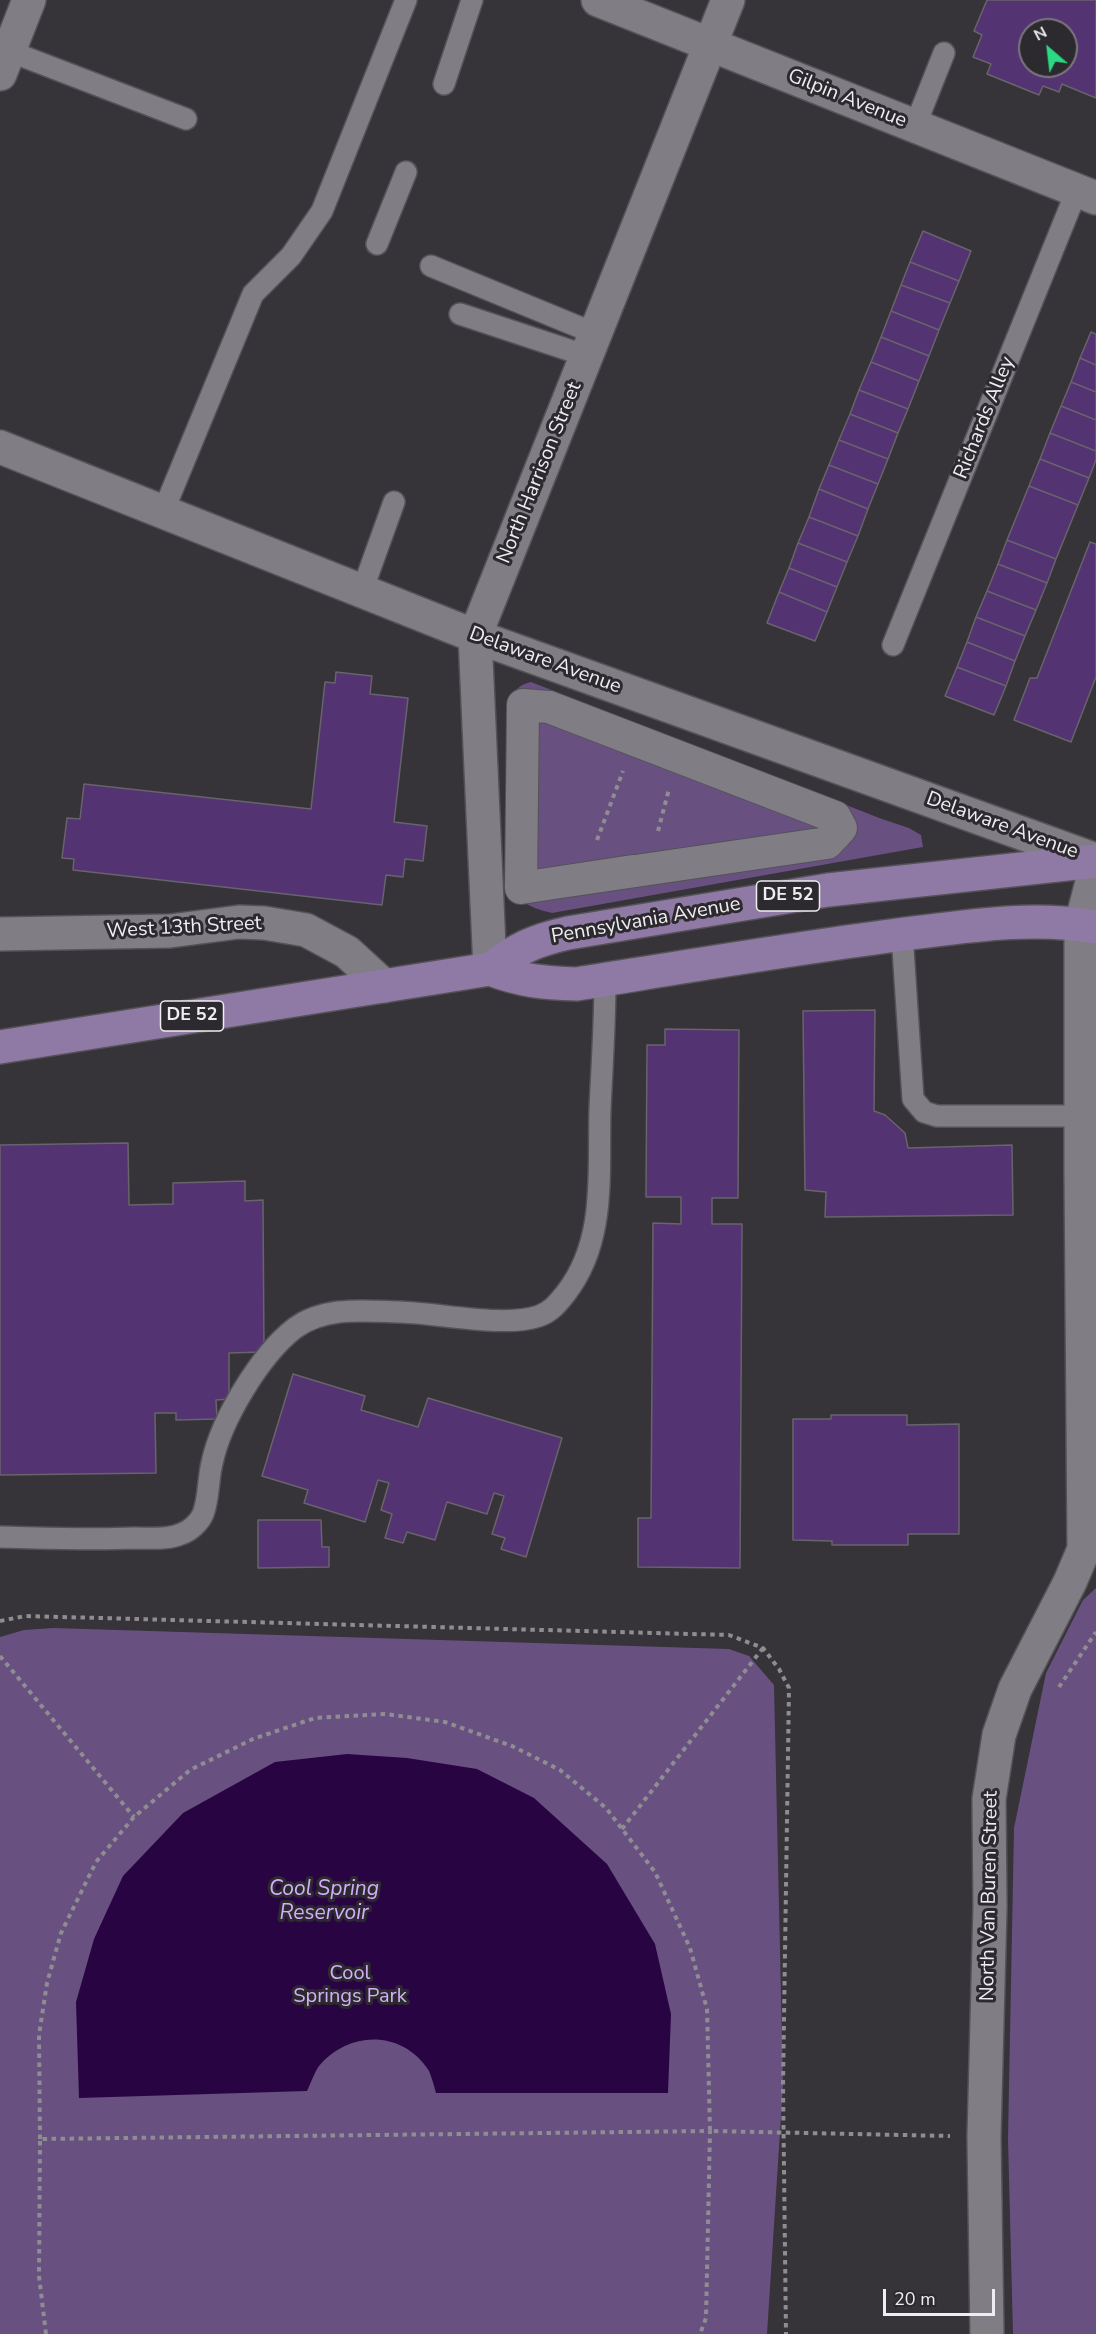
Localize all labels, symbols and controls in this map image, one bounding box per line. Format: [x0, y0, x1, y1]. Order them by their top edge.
north arrow [1018, 18, 1078, 78]
text: N [1030, 21, 1051, 46]
street label: Gilpin Avenue [784, 64, 910, 134]
street label: Richards Alley [950, 353, 1020, 483]
street label: North Harrison Street [493, 379, 587, 567]
street label: Delaware Avenue [466, 622, 624, 700]
street label: Delaware Avenue [923, 787, 1081, 865]
road number: DE 52 [756, 881, 820, 911]
street label: Pennsylvania Avenue [550, 893, 742, 949]
street label: West 13th Street [106, 912, 262, 944]
road number: DE 52 [160, 1001, 224, 1031]
street label: North Van Buren Street [976, 1791, 1004, 2001]
water label: Cool Spring Reservoir [269, 1877, 379, 1927]
park label: Cool Springs Park [293, 1962, 407, 2009]
scale bar [886, 2277, 998, 2315]
text: 20 m [894, 2287, 936, 2311]

